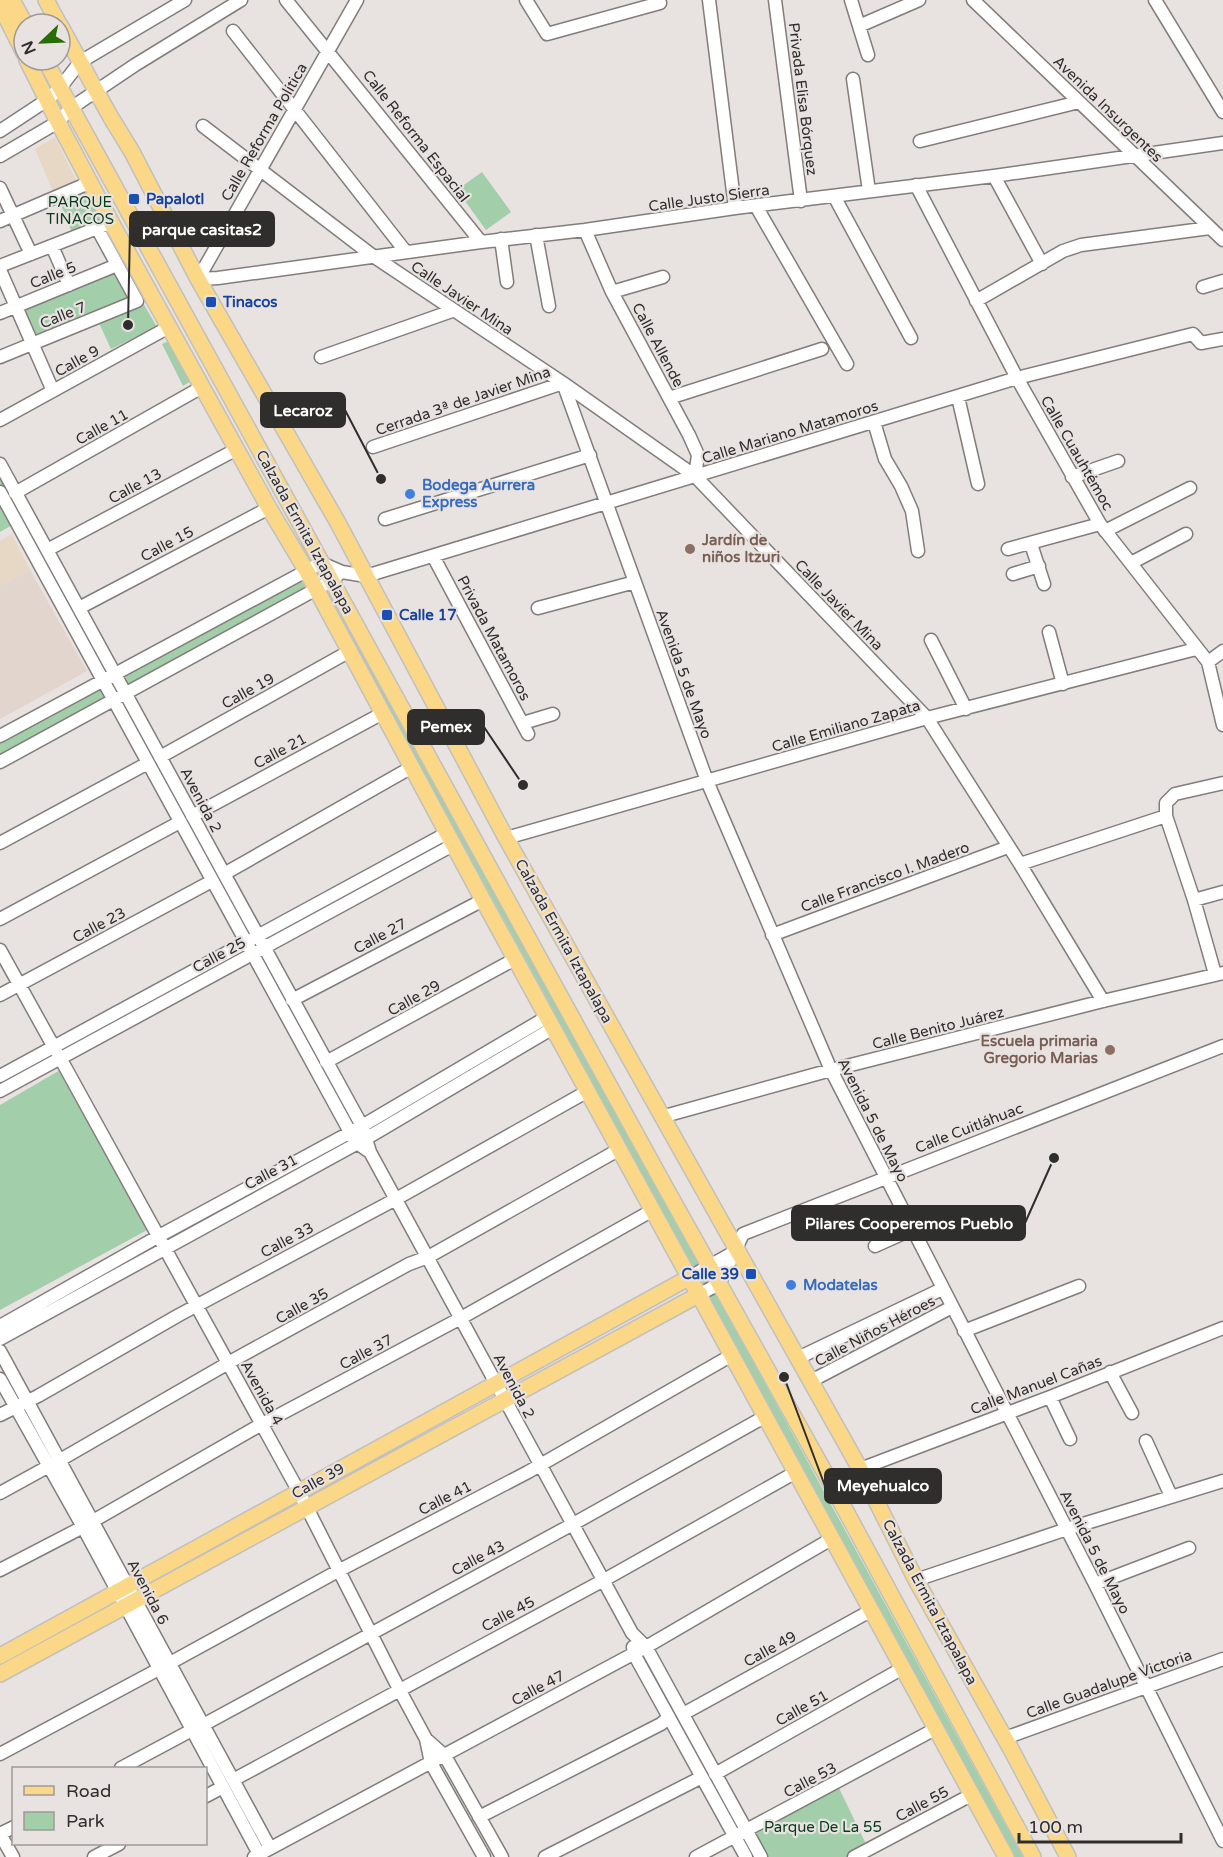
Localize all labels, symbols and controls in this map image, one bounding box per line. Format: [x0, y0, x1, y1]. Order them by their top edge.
north arrow [12, 12, 72, 72]
street label: Privada Elisa Bórquez [785, 22, 821, 176]
text: N [17, 38, 41, 57]
street label: Avenida Insurgentes [1050, 52, 1166, 166]
street label: Calle Reforma Política [217, 60, 311, 204]
street label: Calle Reforma Espacial [359, 66, 473, 206]
street label: Calle Justo Sierra [647, 181, 771, 215]
place label: Papalotl [146, 190, 204, 209]
marker: Papalotl [127, 192, 141, 206]
park label: PARQUE TINACOS [46, 193, 114, 228]
callout: parque casitas2 [130, 212, 274, 246]
text: parque casitas2 [142, 220, 262, 240]
street label: Calle Javier Mina [407, 257, 517, 339]
street label: Calle 5 [27, 258, 79, 292]
place label: Tinacos [222, 293, 278, 311]
marker: Tinacos [204, 295, 218, 309]
street label: Calle 7 [37, 298, 89, 332]
street label: Calle Allende [628, 300, 688, 390]
street label: Calle 9 [52, 341, 102, 381]
street label: Cerrada 3ª de Javier Mina [373, 363, 553, 439]
street label: Calle Cuauhtémoc [1037, 392, 1117, 514]
callout: Lecaroz [261, 393, 345, 427]
street label: Calle Mariano Matamoros [700, 397, 880, 467]
text: Lecaroz [273, 401, 333, 421]
street label: Calle 11 [72, 405, 132, 449]
street label: Calzada Ermita Iztapalapa [252, 447, 358, 617]
street label: Calle 13 [105, 465, 165, 507]
place label: Bodega Aurrera Express [422, 476, 535, 512]
marker: Bodega Aurrera Express [403, 487, 417, 501]
street label: Calle 15 [137, 523, 197, 565]
place label: Jardín de niños Itzuri [701, 531, 780, 566]
marker: Jardín de niños Itzuri [683, 542, 697, 556]
street label: Calle Javier Mina [791, 556, 887, 654]
street label: Privada Matamoros [453, 572, 535, 704]
place label: Calle 17 [399, 606, 457, 624]
street label: Avenida 5 de Mayo [652, 607, 716, 741]
marker: Calle 17 [380, 608, 394, 622]
street label: Calle 19 [218, 669, 278, 713]
street label: Calle Emiliano Zapata [770, 696, 922, 756]
callout: Pemex [408, 710, 484, 744]
text: Pemex [420, 717, 472, 737]
street label: Calle 21 [250, 730, 310, 772]
street label: Avenida 2 [176, 764, 226, 836]
street label: Calle Francisco I. Madero [798, 838, 972, 916]
street label: Calzada Ermita Iztapalapa [511, 856, 617, 1026]
street label: Calle 23 [69, 904, 129, 946]
street label: Calle 27 [350, 915, 410, 957]
street label: Calle 25 [189, 934, 249, 976]
street label: Calle 29 [384, 976, 444, 1020]
street label: Calle Benito Juárez [870, 1003, 1006, 1053]
place label: Escuela primaria Gregorio Marias [981, 1032, 1098, 1068]
marker: Escuela primaria Gregorio Marias [1103, 1043, 1117, 1057]
street label: Avenida 5 de Mayo [834, 1055, 912, 1185]
street label: Calle Cuitláhuac [912, 1099, 1026, 1157]
street label: Calle 31 [241, 1151, 301, 1193]
callout: Pilares Cooperemos Pueblo [792, 1206, 1025, 1240]
text: Pilares Cooperemos Pueblo [805, 1214, 1013, 1234]
street label: Calle 33 [257, 1219, 317, 1261]
place label: Calle 39 [681, 1265, 739, 1283]
marker: Calle 39 [744, 1267, 758, 1281]
place label: Modatelas [803, 1276, 878, 1294]
marker: Modatelas [784, 1278, 798, 1292]
street label: Calle 35 [272, 1284, 332, 1328]
street label: Calle Niños Héroes [812, 1292, 938, 1370]
street label: Calle 37 [336, 1331, 396, 1373]
street label: Avenida 2 [489, 1350, 539, 1422]
street label: Calle Manuel Cañas [968, 1352, 1104, 1418]
street label: Avenida 4 [237, 1358, 287, 1428]
street label: Calle 39 [288, 1459, 348, 1503]
callout: Meyehualco [825, 1469, 941, 1503]
text: Meyehualco [837, 1476, 929, 1496]
street label: Calle 41 [415, 1477, 475, 1519]
street label: Avenida 5 de Mayo [1056, 1487, 1134, 1617]
street label: Calzada Ermita Iztapalapa [879, 1516, 981, 1688]
street label: Calle 43 [448, 1537, 508, 1579]
street label: Avenida 6 [123, 1556, 173, 1628]
street label: Calle 45 [478, 1593, 538, 1635]
street label: Calle 49 [740, 1627, 800, 1671]
street label: Calle Guadalupe Victoria [1024, 1646, 1194, 1722]
street label: Calle 47 [508, 1667, 568, 1709]
street label: Calle 51 [772, 1686, 832, 1730]
street label: Calle 53 [780, 1759, 840, 1801]
legend [12, 1767, 207, 1845]
text: Road [66, 1780, 111, 1802]
street label: Calle 55 [892, 1783, 952, 1825]
scale bar [1019, 1806, 1181, 1844]
text: Park [66, 1810, 105, 1832]
text: 100 m [1028, 1816, 1083, 1838]
park label: Parque De La 55 [764, 1818, 882, 1836]

